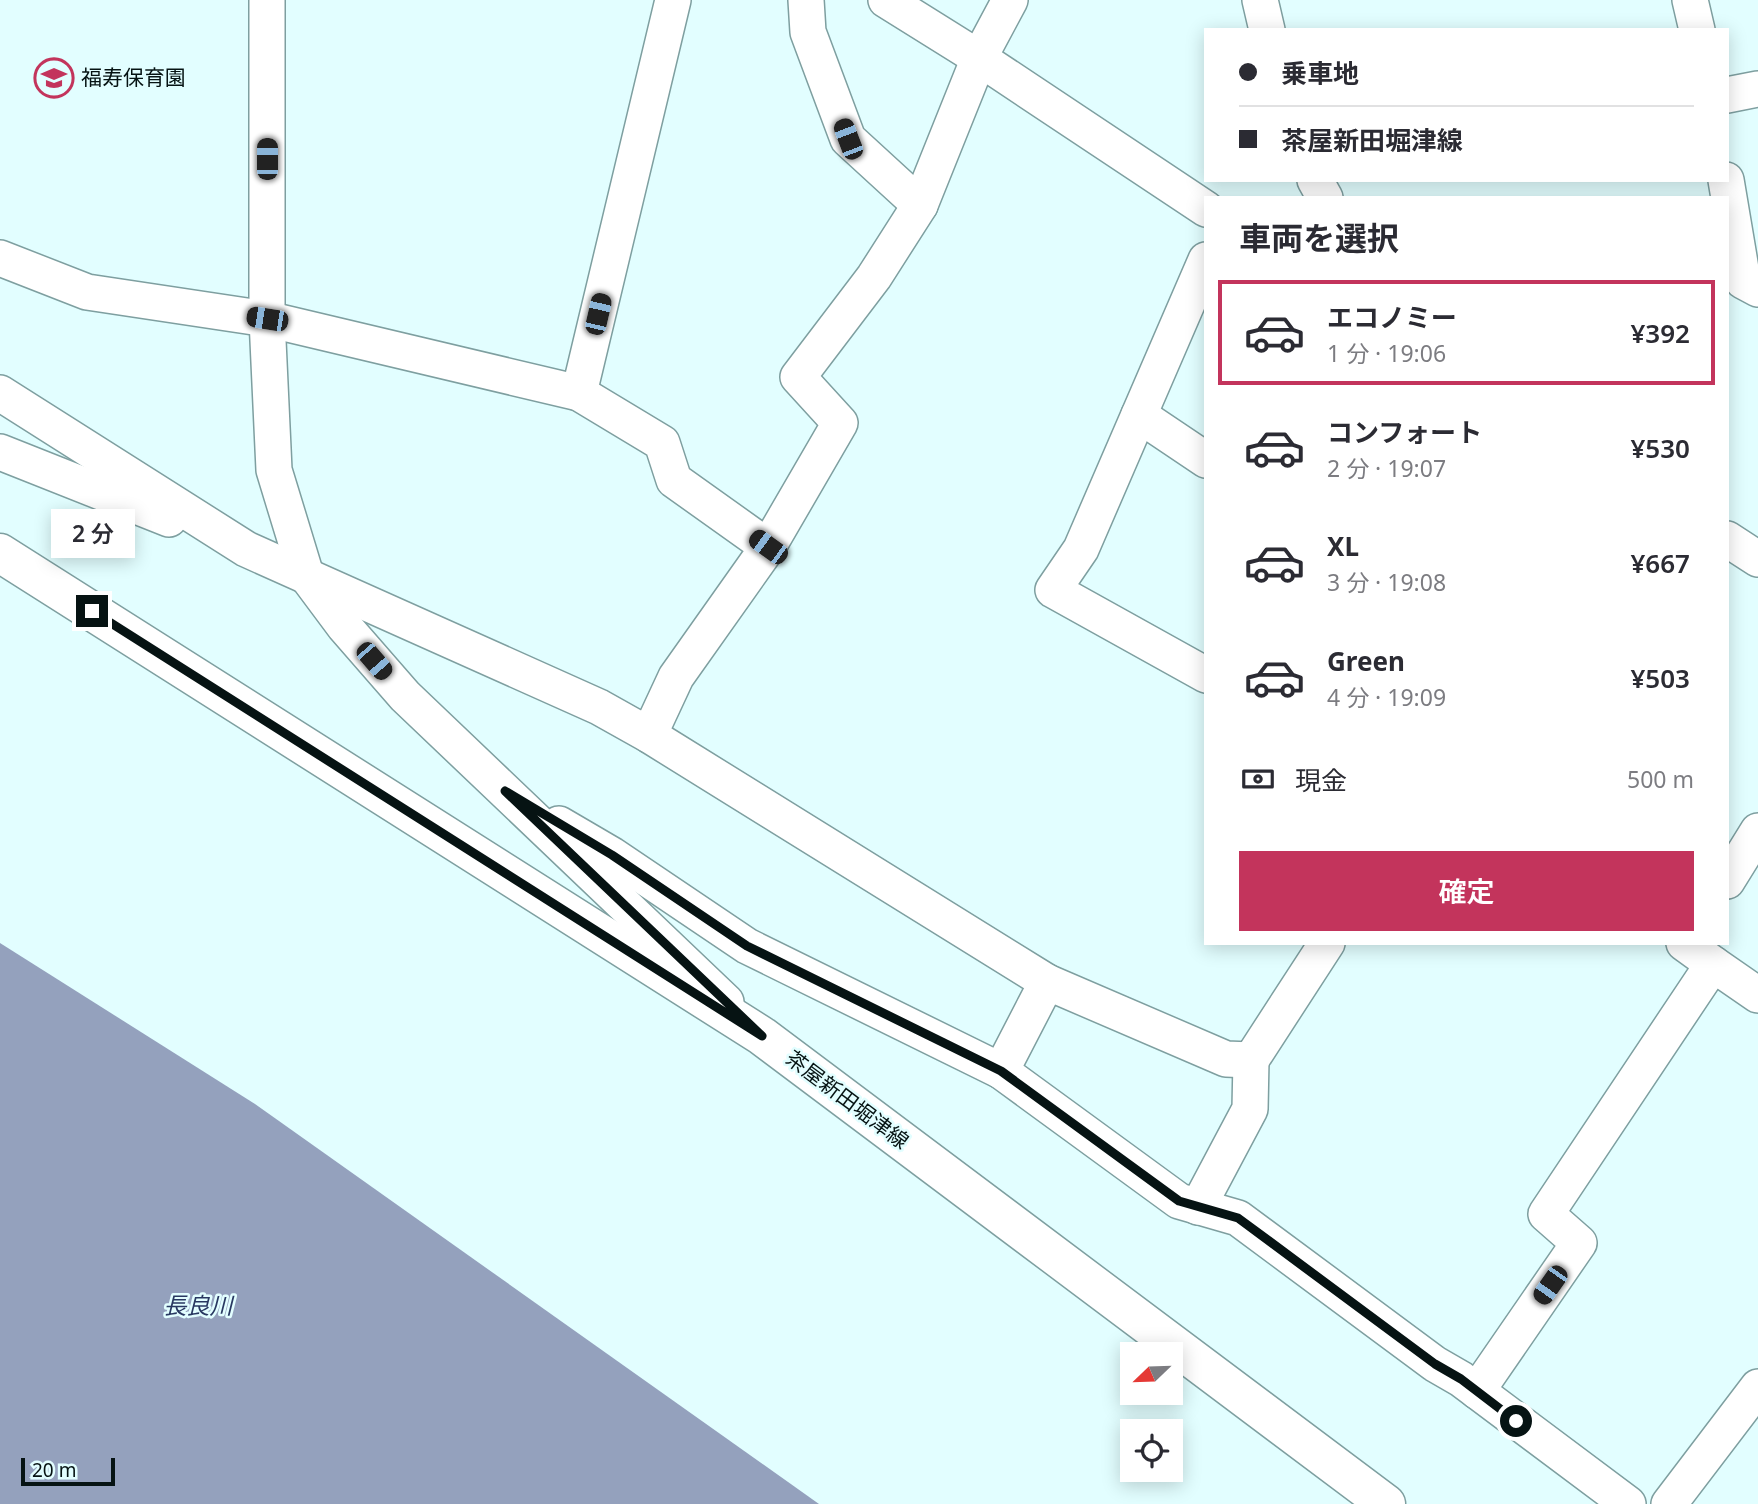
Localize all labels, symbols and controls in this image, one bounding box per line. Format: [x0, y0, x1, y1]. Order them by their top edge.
text: 乗車地 [1281, 55, 1359, 91]
school or university icon: 福寿保育園 [33, 57, 75, 99]
place label: 福寿保育園 [81, 63, 186, 91]
car [831, 116, 866, 162]
text: 茶屋新田堀津線 [1281, 122, 1463, 158]
car [257, 138, 278, 180]
text: 車両を選択 [1239, 216, 1399, 259]
car [584, 291, 613, 337]
text: エコノミー [1327, 299, 1457, 335]
icon: car [1243, 301, 1306, 364]
car [245, 305, 290, 333]
text: ¥392 [1631, 315, 1690, 351]
text: 1 分 · 19:06 [1327, 337, 1446, 369]
text: コンフォート [1327, 414, 1482, 450]
icon: car [1243, 416, 1306, 479]
text: ¥530 [1631, 430, 1690, 466]
text: 2 分 · 19:07 [1327, 452, 1446, 484]
callout: 2 分 [50, 510, 134, 558]
text: 2 分 [72, 517, 114, 549]
car [745, 526, 792, 568]
text: XL [1327, 528, 1359, 564]
icon: car [1243, 531, 1306, 594]
text: ¥667 [1631, 545, 1690, 581]
text: 3 分 · 19:08 [1327, 566, 1446, 598]
route end [76, 595, 108, 627]
car [353, 638, 396, 684]
text: Green [1327, 643, 1405, 679]
icon: car [1243, 646, 1306, 709]
text: ¥503 [1631, 660, 1690, 696]
text: 4 分 · 19:09 [1327, 681, 1446, 713]
icon: cash [1239, 760, 1277, 798]
text: 現金 [1295, 762, 1347, 798]
text: 500 m [1627, 763, 1694, 795]
button: 確定 [1239, 851, 1694, 931]
street label: 茶屋新田堀津線 [780, 1044, 915, 1155]
car [1530, 1262, 1571, 1308]
water label: 長良川 [164, 1289, 236, 1321]
north arrow [1120, 1342, 1183, 1405]
map controls [1120, 1342, 1183, 1482]
route start [1500, 1405, 1532, 1437]
button: locate [1120, 1419, 1183, 1482]
scale bar [21, 1455, 116, 1487]
text: 20 m [32, 1457, 76, 1483]

